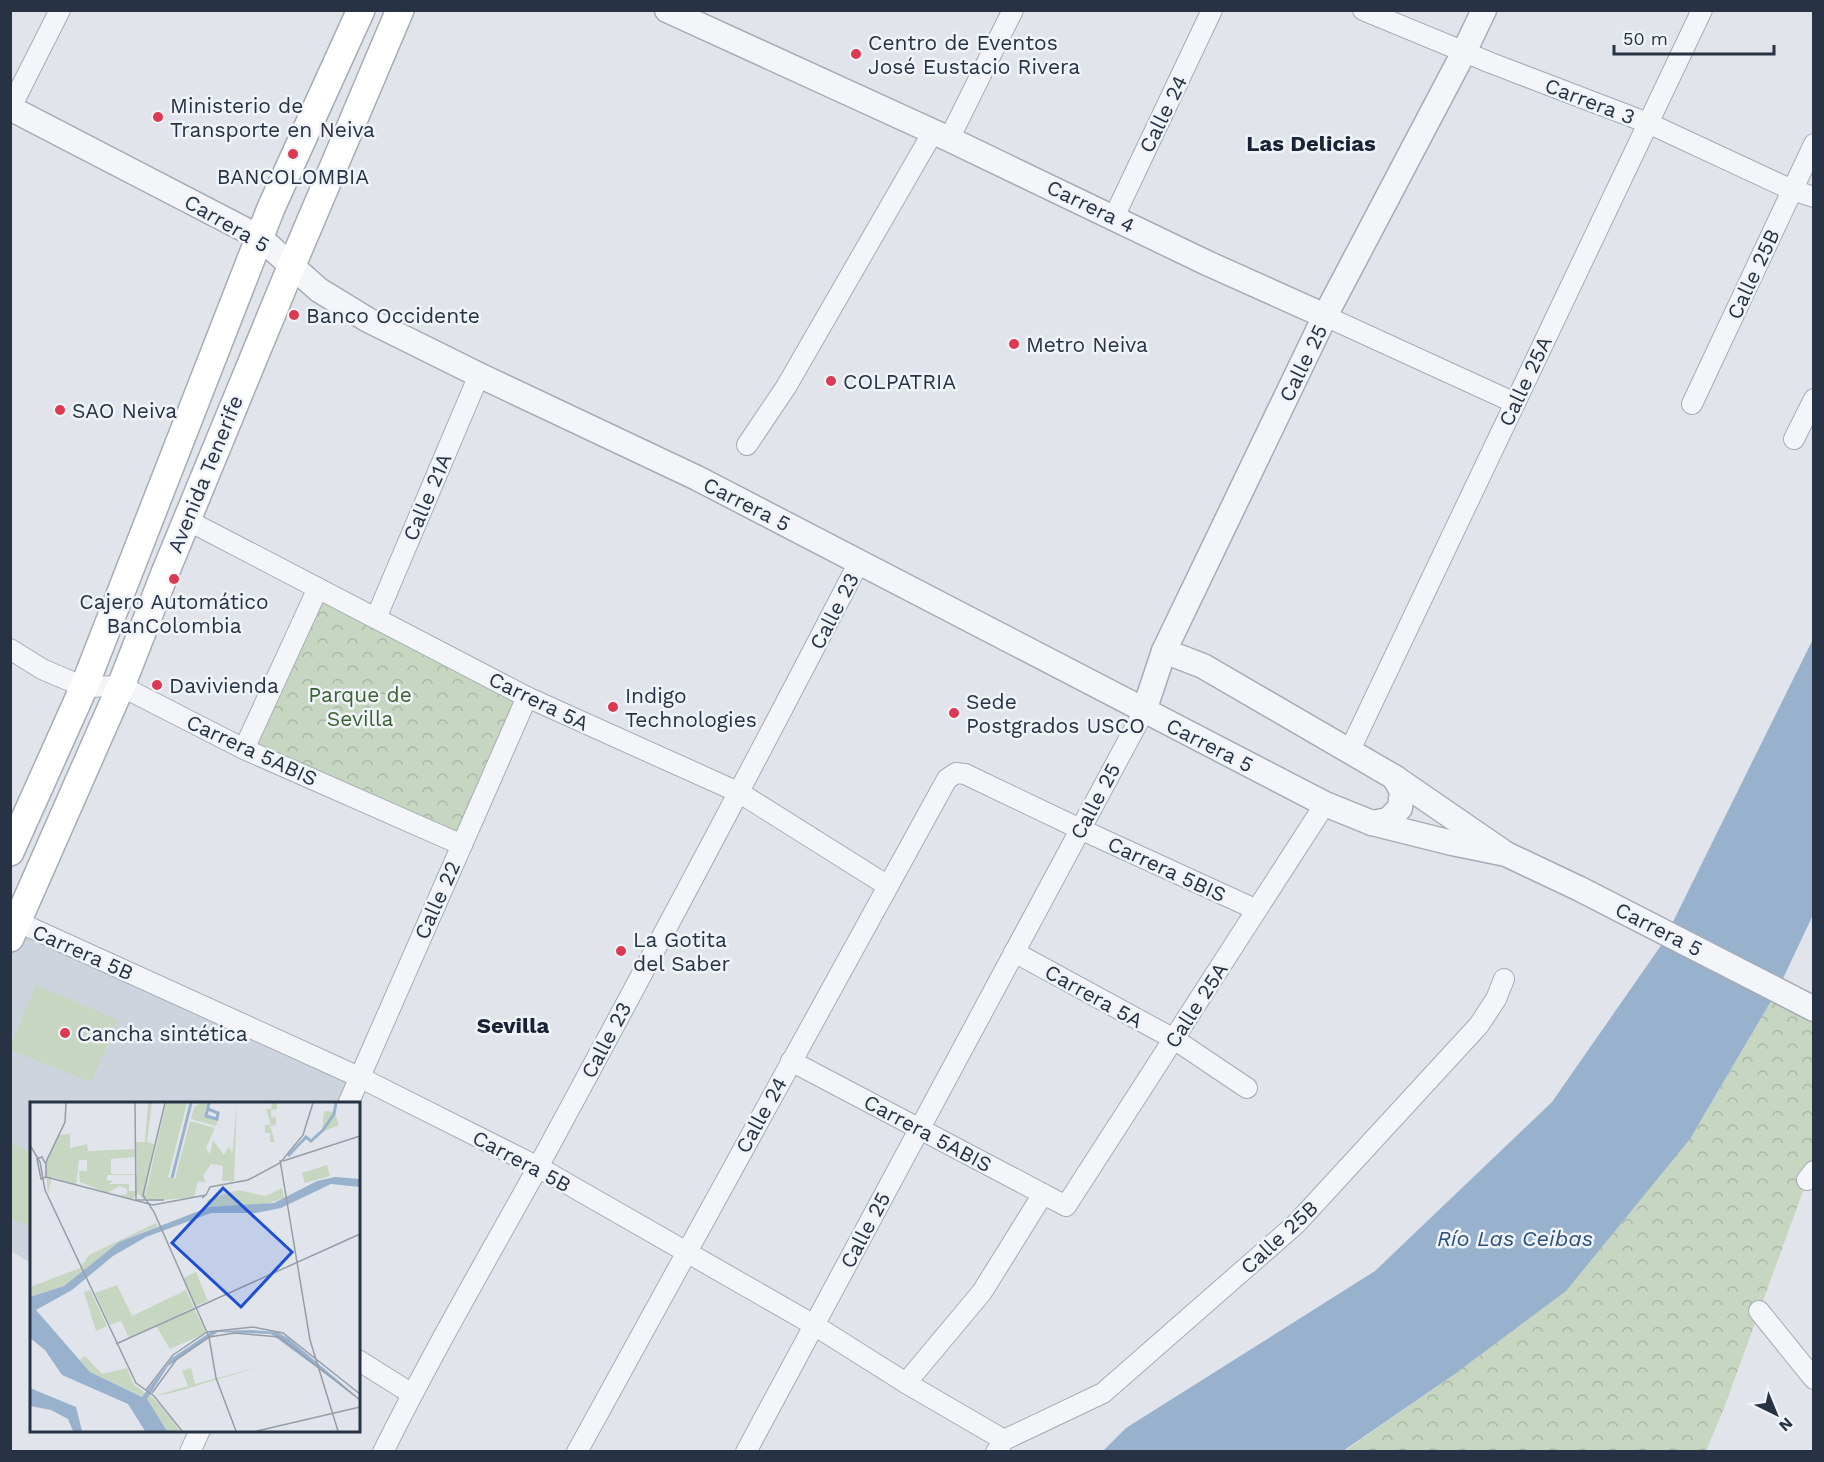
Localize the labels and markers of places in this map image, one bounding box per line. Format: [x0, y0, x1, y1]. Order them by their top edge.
place label: Centro de Eventos José Eustacio Rivera [868, 30, 1080, 79]
marker: Centro de Eventos José Eustacio Rivera [849, 47, 863, 61]
place label: Ministerio de Transporte en Neiva [170, 93, 375, 142]
marker: Ministerio de Transporte en Neiva [151, 110, 165, 124]
marker: BANCOLOMBIA [286, 147, 300, 161]
place label: BANCOLOMBIA [217, 164, 369, 189]
place label: Banco Occidente [306, 303, 480, 328]
marker: Banco Occidente [287, 308, 301, 322]
place label: Metro Neiva [1026, 332, 1148, 357]
marker: Metro Neiva [1007, 337, 1021, 351]
place label: COLPATRIA [843, 369, 956, 394]
marker: COLPATRIA [824, 374, 838, 388]
place label: SAO Neiva [72, 398, 177, 423]
marker: SAO Neiva [53, 403, 67, 417]
marker: Cajero Automático BanColombia [167, 572, 181, 586]
place label: Cajero Automático BanColombia [79, 589, 269, 638]
place label: Davivienda [169, 673, 279, 698]
marker: Davivienda [150, 678, 164, 692]
place label: Indigo Technologies [625, 683, 757, 732]
place label: Sede Postgrados USCO [966, 689, 1145, 738]
marker: Indigo Technologies [606, 700, 620, 714]
marker: Sede Postgrados USCO [947, 706, 961, 720]
place label: La Gotita del Saber [633, 927, 731, 976]
marker: La Gotita del Saber [614, 944, 628, 958]
place label: Cancha sintética [77, 1021, 248, 1046]
marker: Cancha sintética [58, 1026, 72, 1040]

